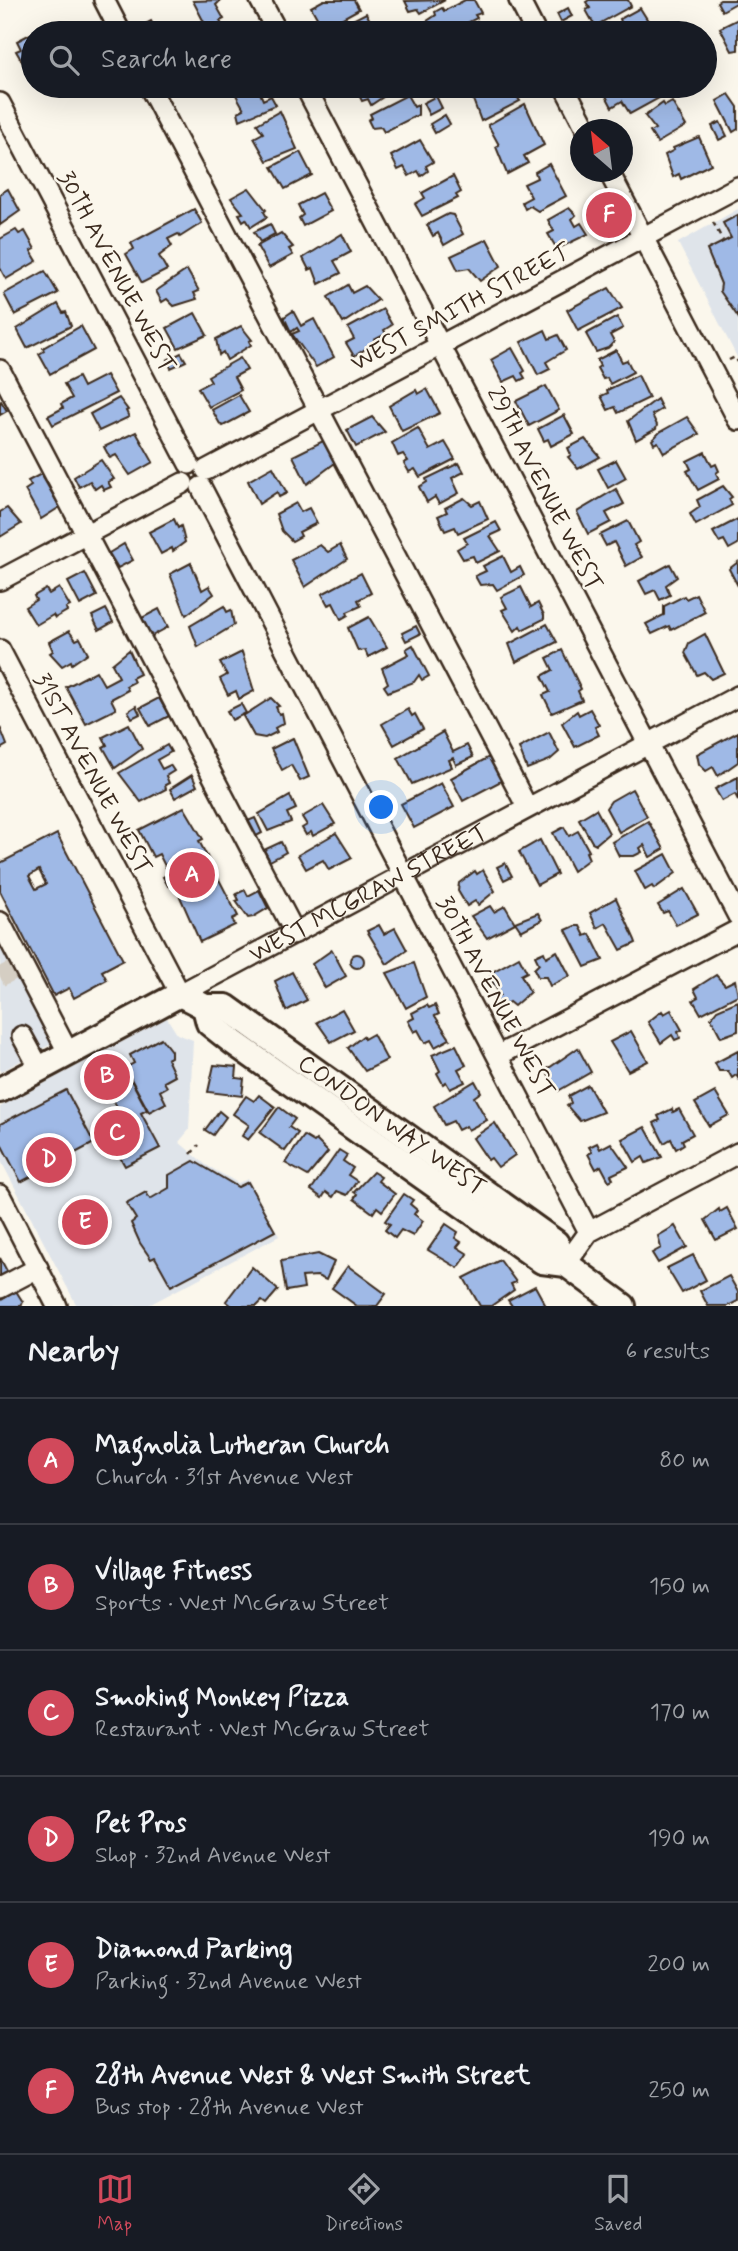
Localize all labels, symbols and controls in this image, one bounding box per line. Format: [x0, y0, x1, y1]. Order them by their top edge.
search box [21, 21, 717, 98]
icon: search [45, 41, 83, 79]
text: Search here [101, 43, 232, 77]
north arrow [570, 119, 633, 182]
street label: 30TH AVENUE WEST [50, 166, 182, 378]
pin: F [586, 189, 632, 241]
street label: WEST SMITH STREET [346, 236, 577, 379]
street label: 29TH AVENUE WEST [479, 381, 609, 597]
street label: 31ST AVENUE WEST [26, 668, 158, 880]
your location [364, 790, 398, 824]
street label: WEST MCGRAW STREET [244, 817, 493, 970]
pin: A [169, 849, 215, 901]
street label: 30TH AVENUE WEST [429, 891, 561, 1103]
street label: CONDON WAY WEST [292, 1048, 492, 1203]
pin: B [84, 1051, 130, 1103]
pin: C [94, 1107, 140, 1159]
pin: D [26, 1134, 72, 1186]
pin: E [62, 1196, 108, 1248]
text: Nearby [28, 1332, 119, 1371]
text: 6 results [626, 1337, 710, 1367]
text: Magnolia Lutheran Church [95, 1429, 389, 1463]
text: A [43, 1446, 59, 1476]
text: 80 m [659, 1446, 710, 1476]
text: Church · 31st Avenue West [95, 1463, 353, 1493]
text: Village Fitness [95, 1555, 252, 1589]
text: B [44, 1572, 58, 1602]
text: 150 m [649, 1572, 710, 1602]
text: Sports · West McGraw Street [95, 1589, 389, 1619]
text: Smoking Monkey Pizza [95, 1681, 349, 1715]
text: C [43, 1698, 59, 1728]
text: 170 m [650, 1698, 710, 1728]
text: Restaurant · West McGraw Street [95, 1715, 429, 1745]
text: Pet Pros [95, 1807, 186, 1841]
text: D [43, 1824, 59, 1854]
text: 190 m [648, 1824, 710, 1854]
text: Shop · 32nd Avenue West [95, 1841, 331, 1871]
text: Diamond Parking [95, 1933, 293, 1967]
text: E [44, 1950, 58, 1980]
text: 200 m [647, 1950, 710, 1980]
text: Parking · 32nd Avenue West [95, 1967, 362, 1997]
text: 28th Avenue West & West Smith Street [95, 2059, 530, 2093]
text: F [45, 2076, 57, 2106]
text: 250 m [648, 2076, 710, 2106]
text: Bus stop · 28th Avenue West [95, 2093, 364, 2123]
tab: Map [96, 2170, 134, 2237]
tab: Directions [325, 2170, 403, 2237]
tab: Saved [594, 2170, 642, 2237]

